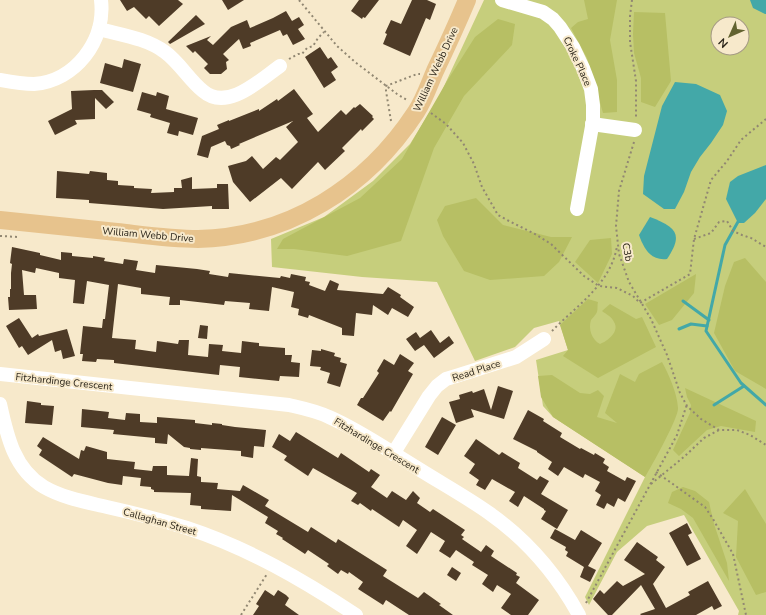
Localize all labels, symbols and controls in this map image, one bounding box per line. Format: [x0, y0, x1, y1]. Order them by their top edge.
north arrow [710, 16, 750, 56]
street label: William Webb Drive [410, 25, 462, 114]
street label: Croke Place [560, 34, 595, 88]
text: N [715, 35, 731, 51]
street label: William Webb Drive [102, 224, 194, 246]
street label: C3b [618, 242, 636, 263]
street label: Read Place [450, 357, 502, 385]
street label: Fitzhardinge Crescent [15, 370, 114, 394]
street label: Fitzhardinge Crescent [331, 415, 422, 477]
street label: Callaghan Street [122, 505, 198, 539]

